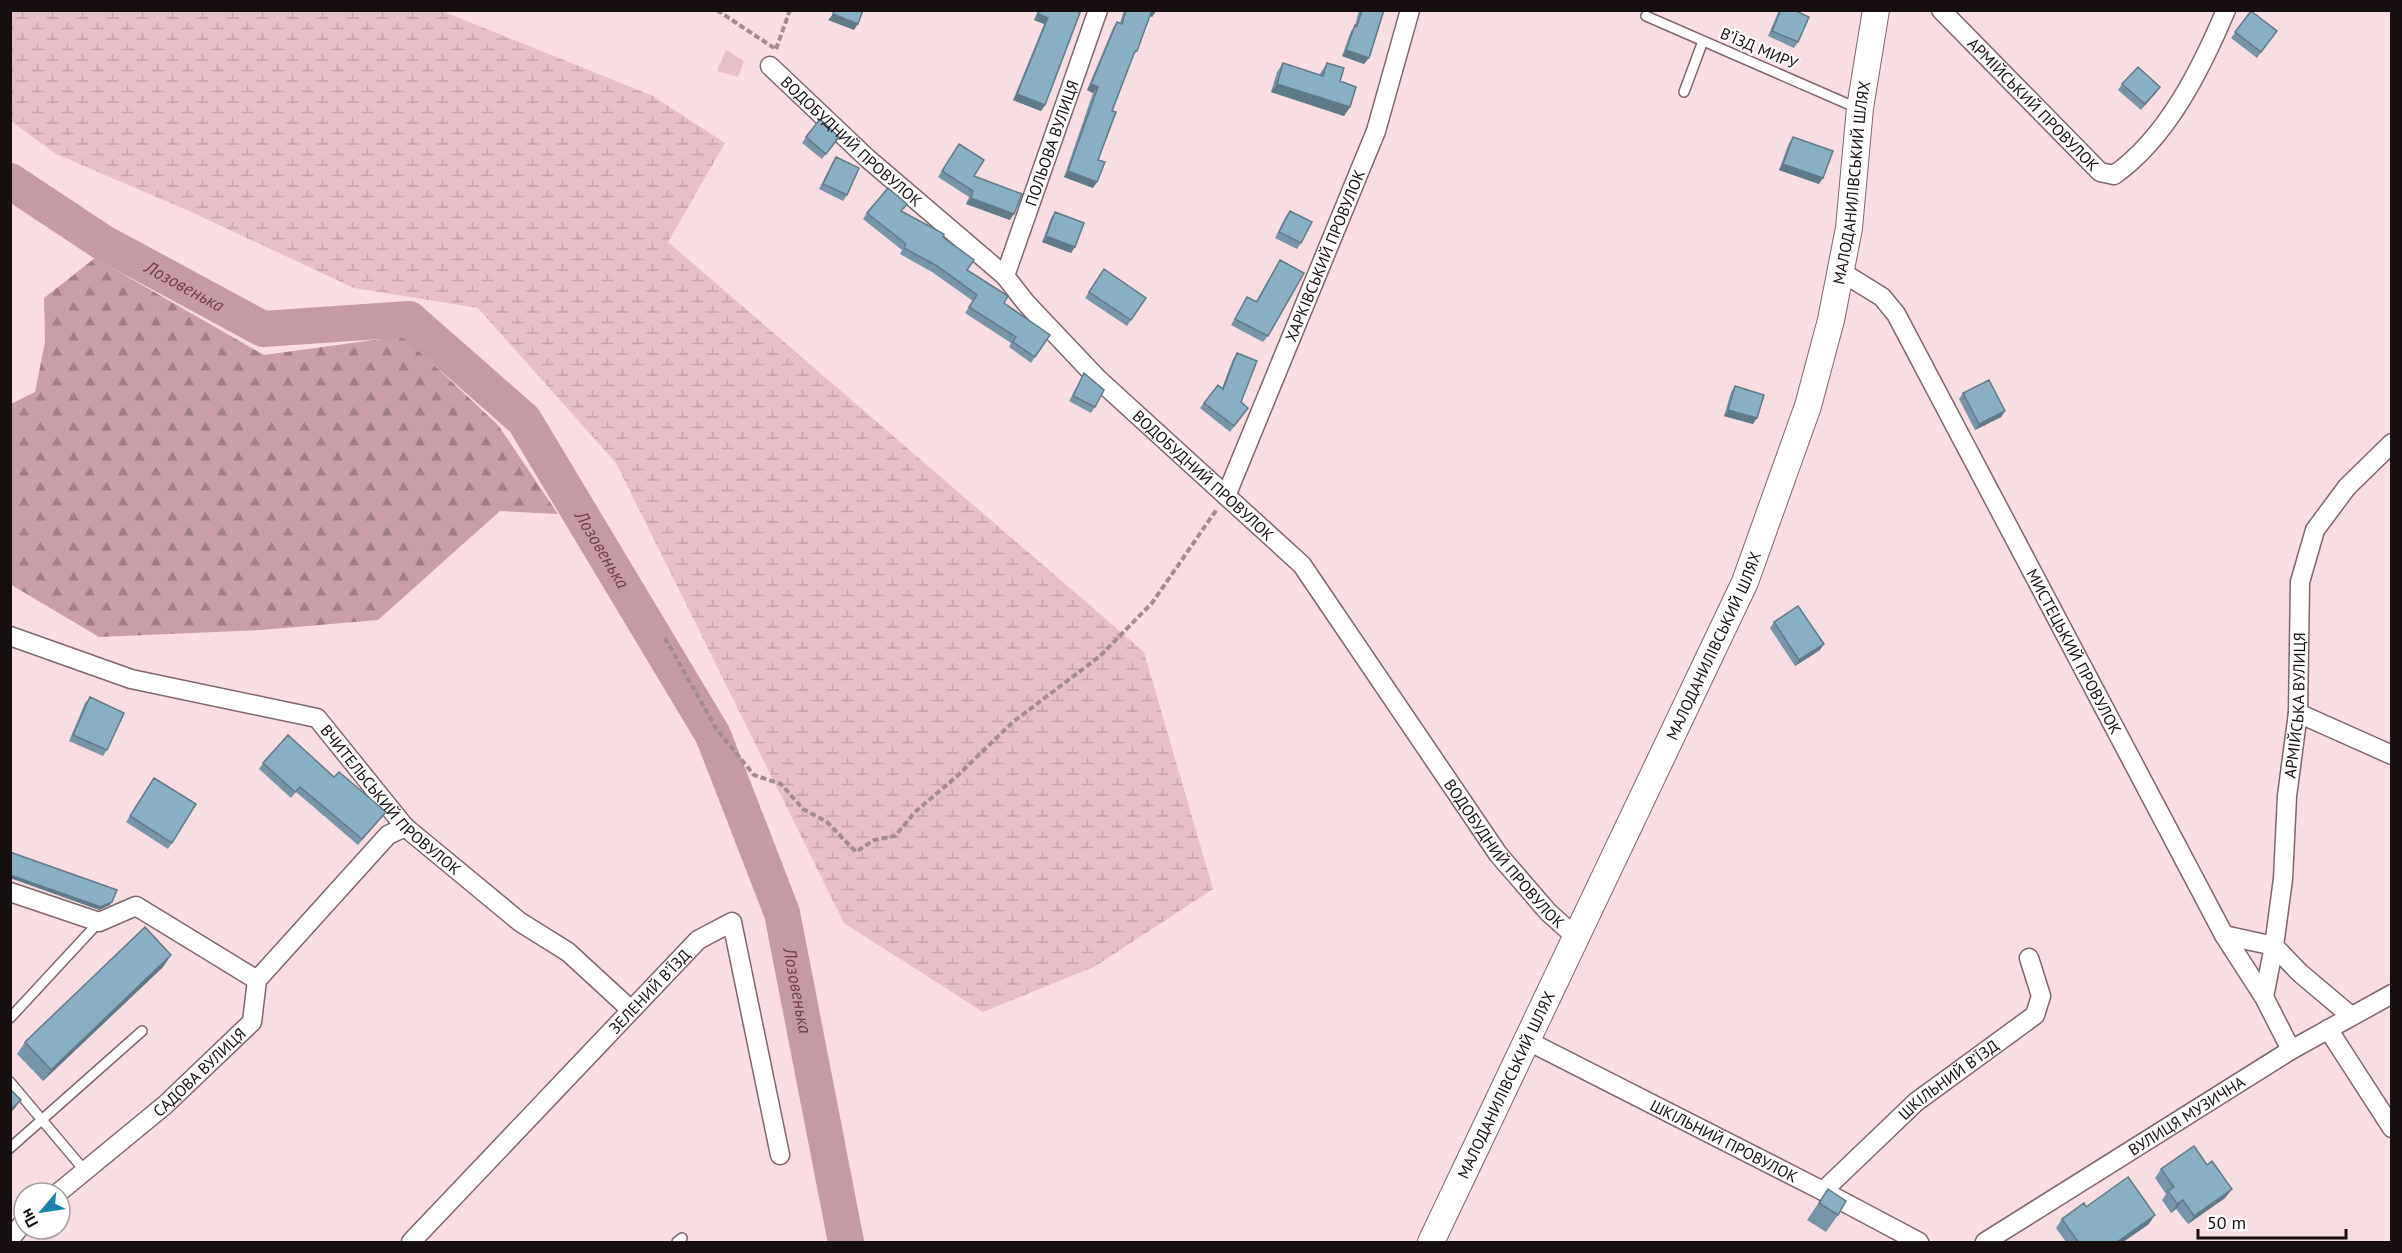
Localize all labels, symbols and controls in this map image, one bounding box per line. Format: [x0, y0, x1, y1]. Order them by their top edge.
street label: В’ЇЗД МИРУ [1717, 23, 1801, 73]
street label: АРМІЙСЬКИЙ ПРОВУЛОК [1964, 33, 2103, 175]
street label: ВОДОБУДНИЙ ПРОВУЛОК [777, 72, 926, 211]
street label: ПОЛЬОВА ВУЛИЦЯ [1020, 77, 1083, 209]
street label: МАЛОДАНИЛІВСЬКИЙ ШЛЯХ [1828, 79, 1874, 286]
street label: ХАРКІВСЬКИЙ ПРОВУЛОК [1281, 166, 1369, 345]
water label: Лозовенька [140, 255, 228, 317]
street label: ВОДОБУДНИЙ ПРОВУЛОК [1129, 406, 1279, 545]
water label: Лозовенька [569, 505, 635, 593]
street label: МАЛОДАНИЛІВСЬКИЙ ШЛЯХ [1661, 549, 1765, 743]
street label: МИСТЕЦЬКИЙ ПРОВУЛОК [2022, 565, 2126, 738]
street label: АРМІЙСЬКА ВУЛИЦЯ [2279, 632, 2309, 779]
street label: ВЧИТЕЛЬСЬКИЙ ПРОВУЛОК [316, 720, 465, 879]
street label: ВОДОБУДНИЙ ПРОВУЛОК [1440, 775, 1569, 932]
street label: ЗЕЛЕНИЙ В’ЇЗД [604, 945, 694, 1038]
water label: Лозовенька [778, 945, 817, 1035]
street label: МАЛОДАНИЛІВСЬКИЙ ШЛЯХ [1453, 988, 1559, 1182]
street label: САДОВА ВУЛИЦЯ [149, 1023, 250, 1121]
street label: ШКІЛЬНИЙ В’ЇЗД [1894, 1035, 2003, 1124]
street label: ВУЛИЦЯ МУЗИЧНА [2125, 1071, 2249, 1160]
street label: ШКІЛЬНИЙ ПРОВУЛОК [1647, 1095, 1801, 1187]
north arrow [12, 1181, 72, 1241]
scale bar [2198, 1202, 2346, 1240]
text: Пн [16, 1205, 42, 1231]
text: 50 m [2207, 1211, 2246, 1234]

